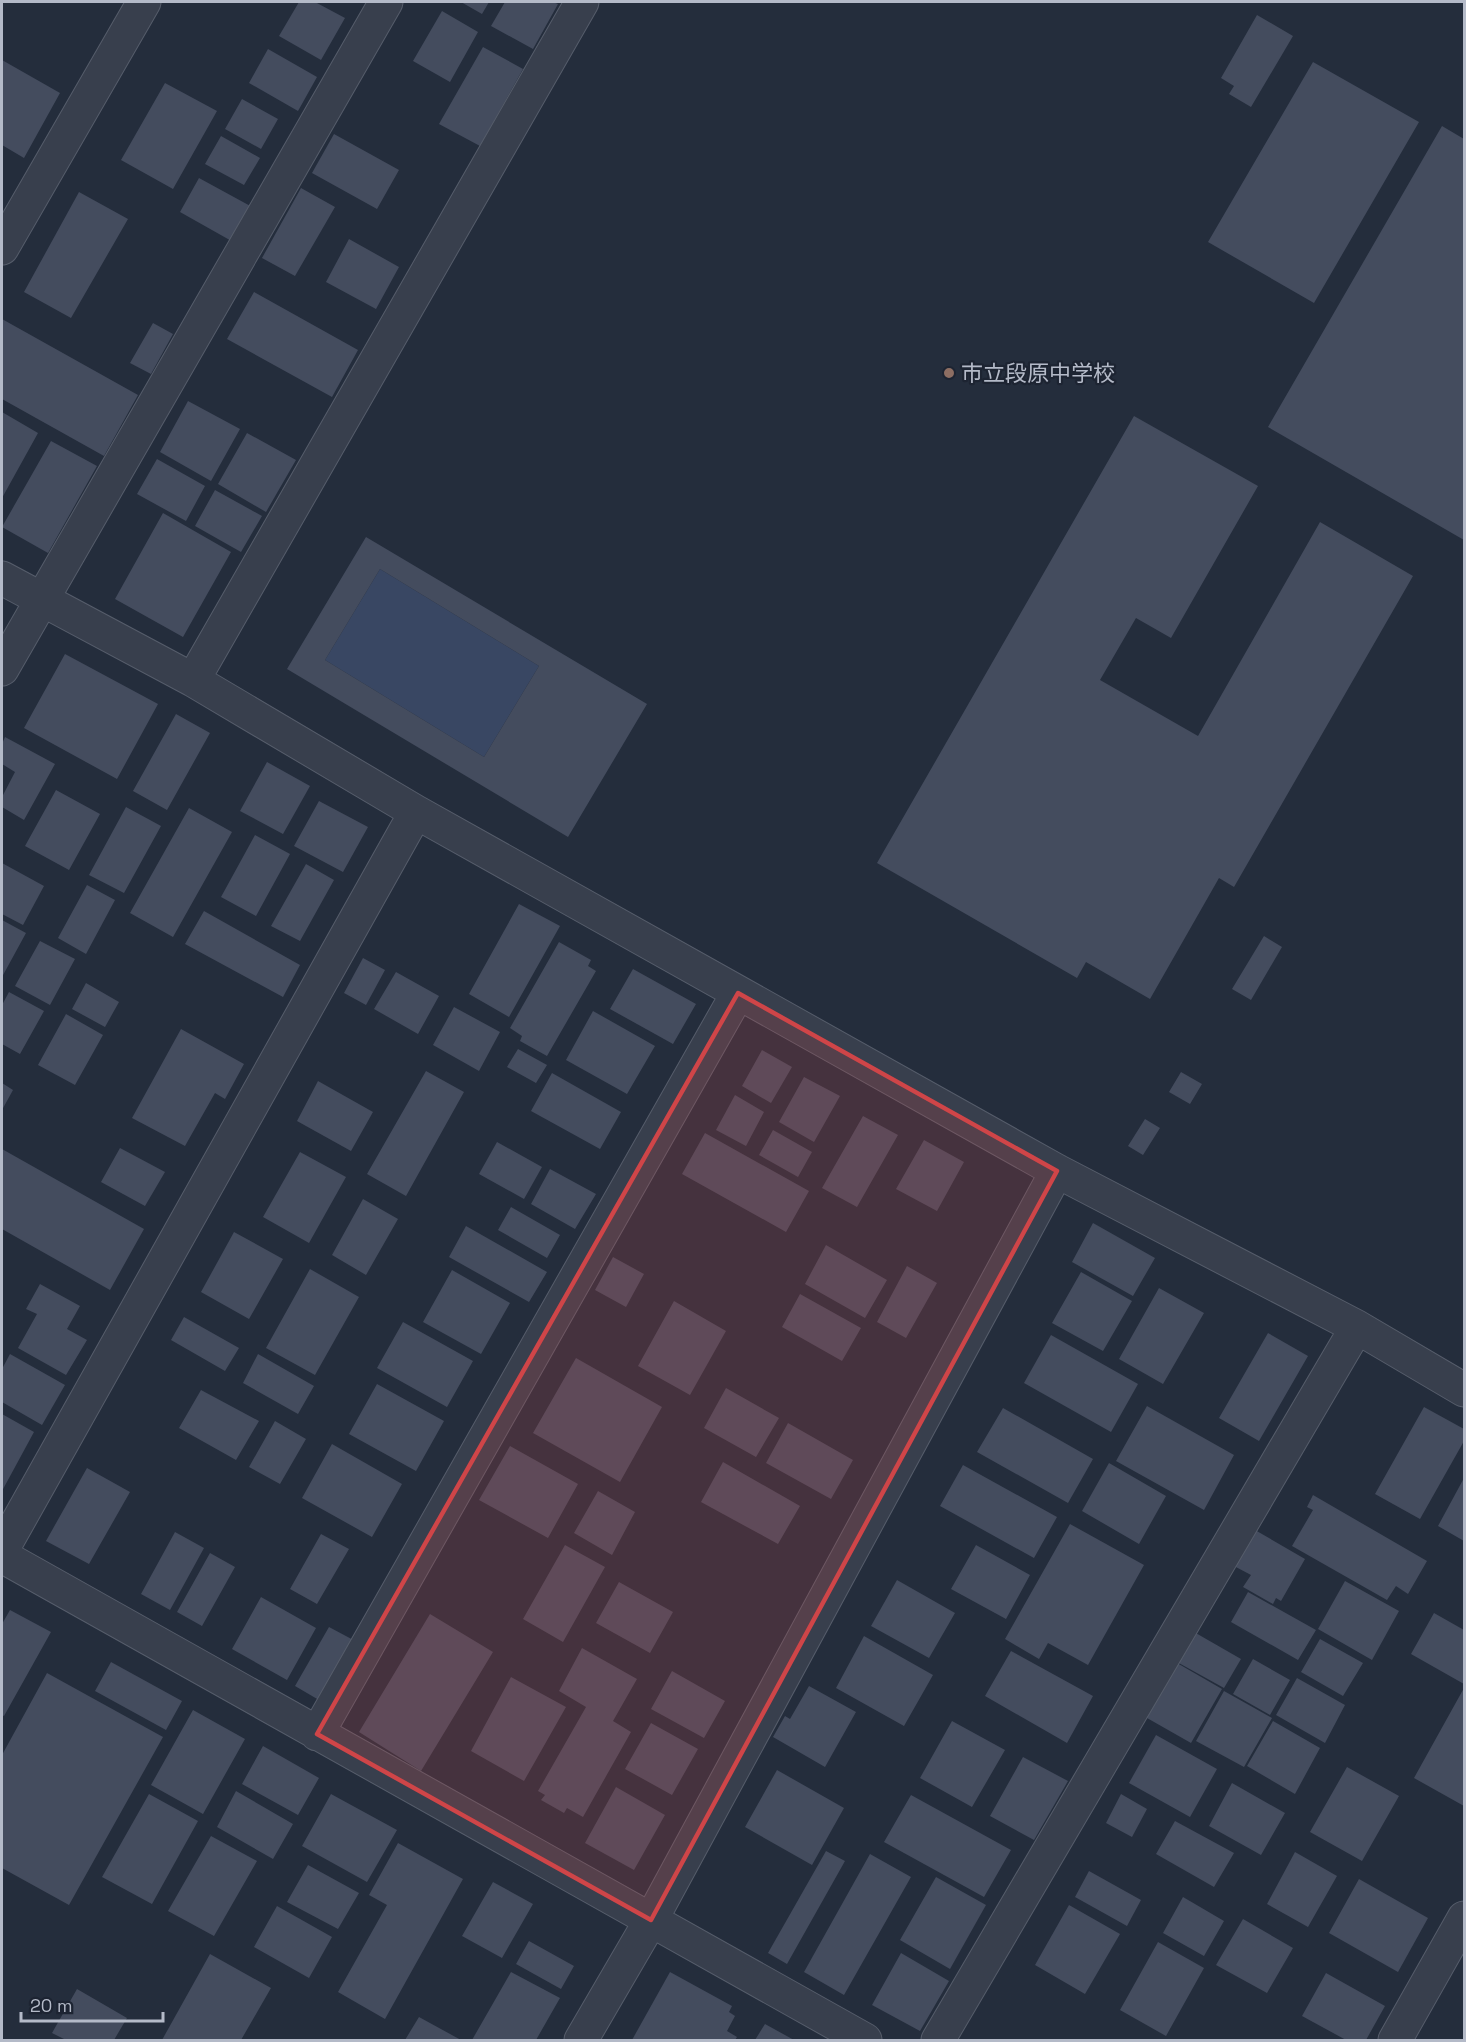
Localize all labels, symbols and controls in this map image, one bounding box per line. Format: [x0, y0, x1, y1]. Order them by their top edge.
place label: 市立段原中学校 [961, 359, 1115, 387]
marker: 市立段原中学校 [942, 366, 956, 380]
scale bar [21, 1985, 164, 2023]
text: 20 m [30, 1994, 73, 2017]

